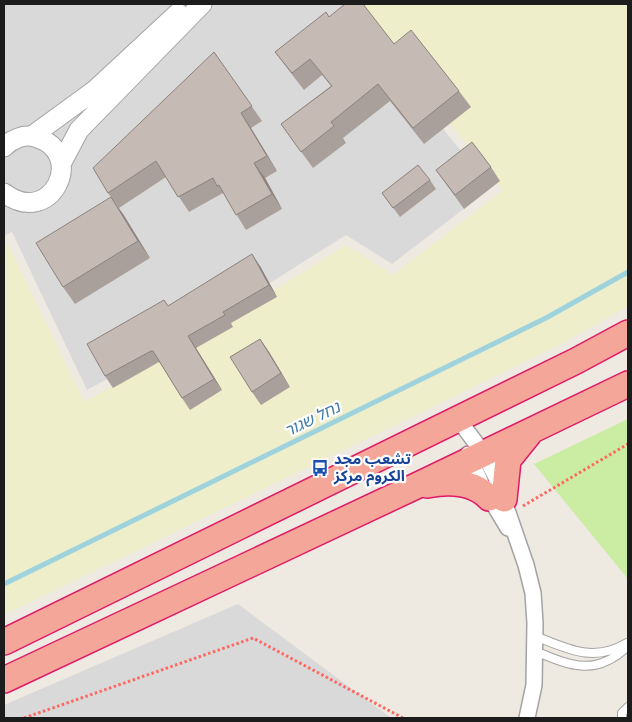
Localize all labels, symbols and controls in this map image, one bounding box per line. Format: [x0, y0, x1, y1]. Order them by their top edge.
water label: נחל שגור [281, 397, 344, 441]
place label: تشعب مجد الكروم مركز [333, 450, 412, 487]
bus stop icon: تشعب مجد الكروم مركز [310, 458, 330, 478]

